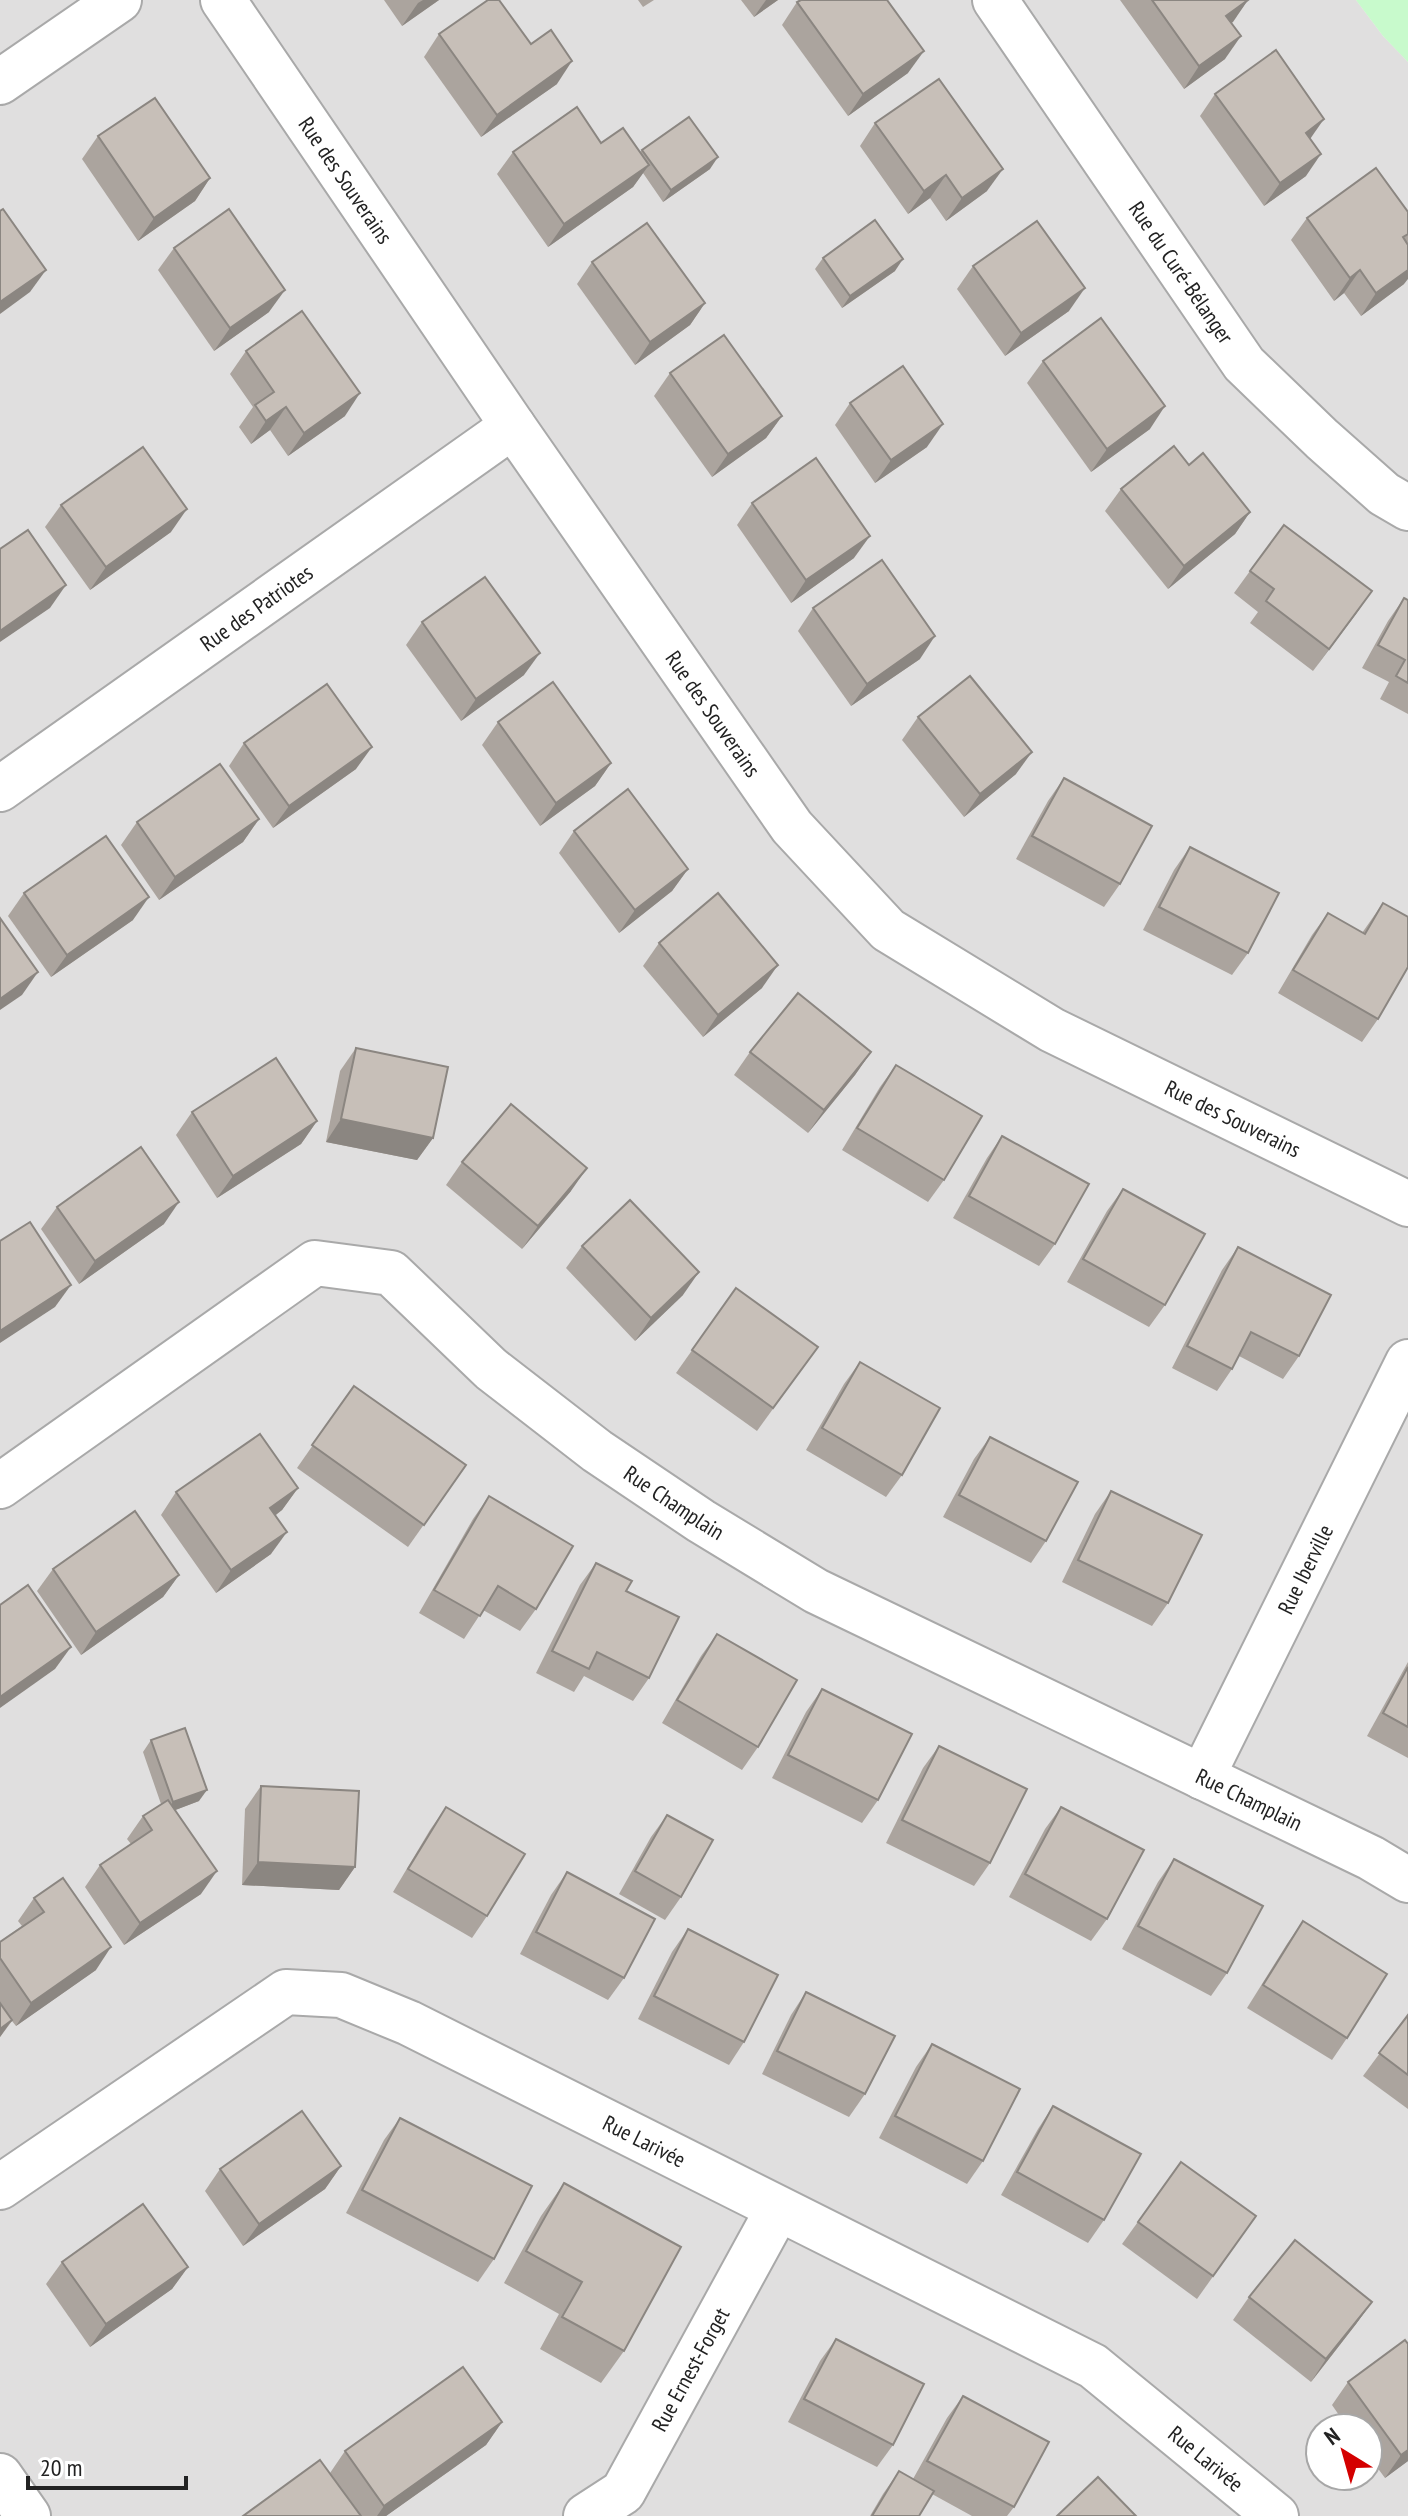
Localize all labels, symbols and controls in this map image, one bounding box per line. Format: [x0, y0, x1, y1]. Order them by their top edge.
street label: Rue des Souverains [293, 111, 399, 249]
street label: Rue du Curé-Bélanger [1123, 196, 1240, 349]
street label: Rue des Patriotes [195, 558, 318, 657]
street label: Rue des Souverains [660, 645, 767, 782]
street label: Rue des Souverains [1160, 1073, 1305, 1163]
street label: Rue Champlain [619, 1459, 729, 1546]
street label: Rue Iberville [1271, 1520, 1339, 1619]
street label: Rue Champlain [1191, 1762, 1307, 1837]
street label: Rue Larivée [598, 2109, 690, 2173]
street label: Rue Ernest-Forget [645, 2303, 735, 2436]
north arrow [1304, 2412, 1384, 2492]
street label: Rue Larivée [1163, 2420, 1249, 2498]
text: N [1319, 2421, 1345, 2451]
scale bar [28, 2440, 186, 2490]
text: 20 m [40, 2452, 82, 2483]

